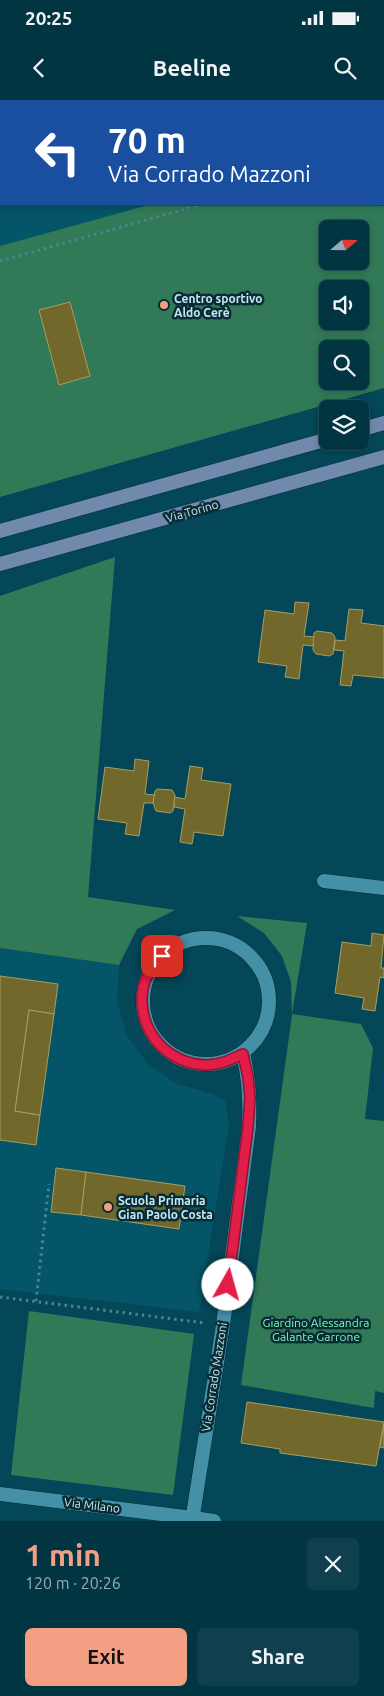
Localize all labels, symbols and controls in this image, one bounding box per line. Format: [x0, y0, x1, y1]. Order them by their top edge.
text: 20:25 [25, 7, 73, 29]
icon: back [25, 54, 53, 82]
icon: search [331, 54, 359, 82]
text: Beeline [153, 55, 231, 80]
icon: left [25, 120, 90, 185]
text: 70 m [108, 120, 186, 160]
text: Via Corrado Mazzoni [108, 161, 311, 186]
north arrow [319, 220, 369, 270]
map controls [319, 220, 369, 450]
button: sound [319, 280, 369, 330]
place label: Centro sportivo Aldo Cerè [174, 292, 262, 319]
marker: Centro sportivo Aldo Cerè [158, 299, 170, 311]
button: search [319, 340, 369, 390]
button: layers [319, 400, 369, 450]
street label: Via Torino [164, 497, 220, 525]
pin [141, 935, 183, 977]
icon: arrive [148, 942, 176, 970]
place label: Scuola Primaria Gian Paolo Costa [118, 1194, 213, 1221]
marker: Scuola Primaria Gian Paolo Costa [102, 1201, 114, 1213]
position arrow [201, 1258, 253, 1310]
park label: Giardino Alessandra Galante Garrone [263, 1316, 369, 1343]
street label: Via Corrado Mazzoni [199, 1321, 229, 1433]
street label: Via Milano [63, 1495, 121, 1515]
text: 1 min [25, 1538, 101, 1572]
button: close [307, 1538, 359, 1590]
text: 120 m · 20:26 [25, 1574, 121, 1592]
button: Exit [25, 1628, 187, 1686]
button: Share [197, 1628, 359, 1686]

